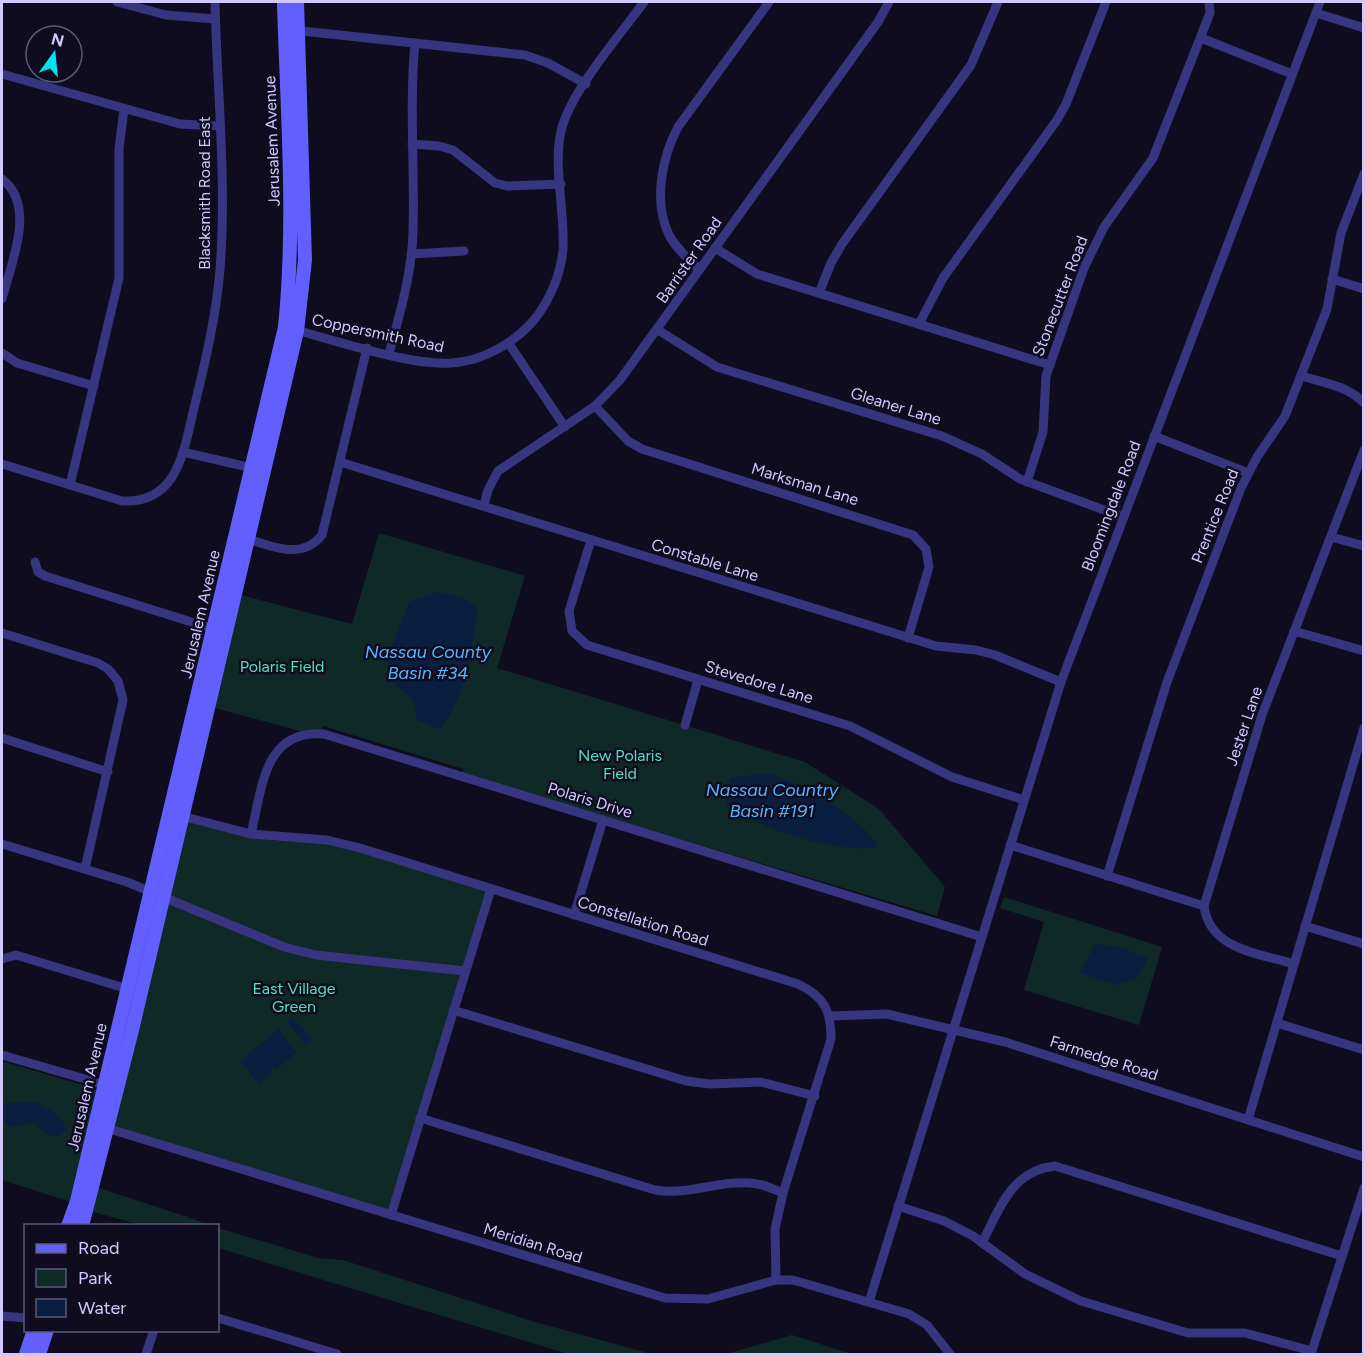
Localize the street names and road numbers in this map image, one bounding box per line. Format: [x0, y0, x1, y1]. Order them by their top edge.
street label: Jerusalem Avenue [260, 75, 284, 207]
street label: Blacksmith Road East [195, 116, 214, 270]
street label: Barrister Road [652, 213, 726, 307]
street label: Stonecutter Road [1028, 233, 1092, 359]
street label: Coppersmith Road [310, 310, 446, 356]
street label: Gleaner Lane [848, 383, 944, 429]
street label: Bloomingdale Road [1077, 438, 1145, 574]
street label: Marksman Lane [749, 459, 861, 509]
street label: Prentice Road [1187, 466, 1243, 566]
street label: Constable Lane [649, 535, 761, 585]
street label: Jerusalem Avenue [176, 548, 224, 680]
street label: Stevedore Lane [703, 657, 816, 708]
street label: Jester Lane [1222, 684, 1267, 768]
street label: Polaris Drive [545, 778, 635, 822]
street label: Constellation Road [575, 892, 711, 950]
street label: Jerusalem Avenue [63, 1021, 111, 1153]
street label: Farmedge Road [1047, 1032, 1161, 1084]
street label: Meridian Road [481, 1219, 585, 1267]

